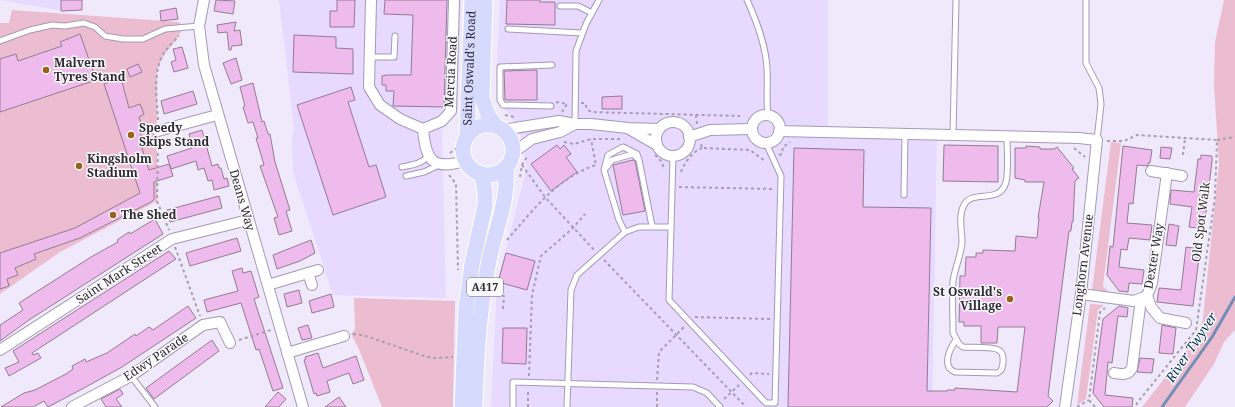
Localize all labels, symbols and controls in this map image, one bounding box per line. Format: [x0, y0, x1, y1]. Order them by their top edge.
street label: Saint Oswald's Road [458, 10, 480, 126]
street label: Mercia Road [440, 35, 461, 108]
place label: Malvern Tyres Stand [54, 54, 126, 85]
marker: Malvern Tyres Stand [41, 65, 51, 75]
place label: Speedy Skips Stand [139, 119, 209, 150]
marker: Speedy Skips Stand [126, 130, 136, 140]
place label: Kingsholm Stadium [87, 150, 152, 181]
marker: Kingsholm Stadium [74, 161, 84, 171]
street label: Deans Way [226, 167, 259, 233]
street label: Old Spot Walk [1187, 180, 1214, 263]
place label: The Shed [121, 206, 177, 223]
marker: The Shed [108, 210, 118, 220]
street label: Longhorn Avenue [1068, 213, 1097, 317]
street label: Dexter Way [1139, 221, 1168, 290]
street label: Saint Mark Street [72, 239, 165, 308]
road number: A417 [467, 278, 503, 296]
place label: St Oswald's Village [933, 283, 1002, 314]
marker: St Oswald's Village [1005, 294, 1015, 304]
water label: River Twyver [1160, 308, 1221, 386]
street label: Edwy Parade [120, 329, 192, 385]

